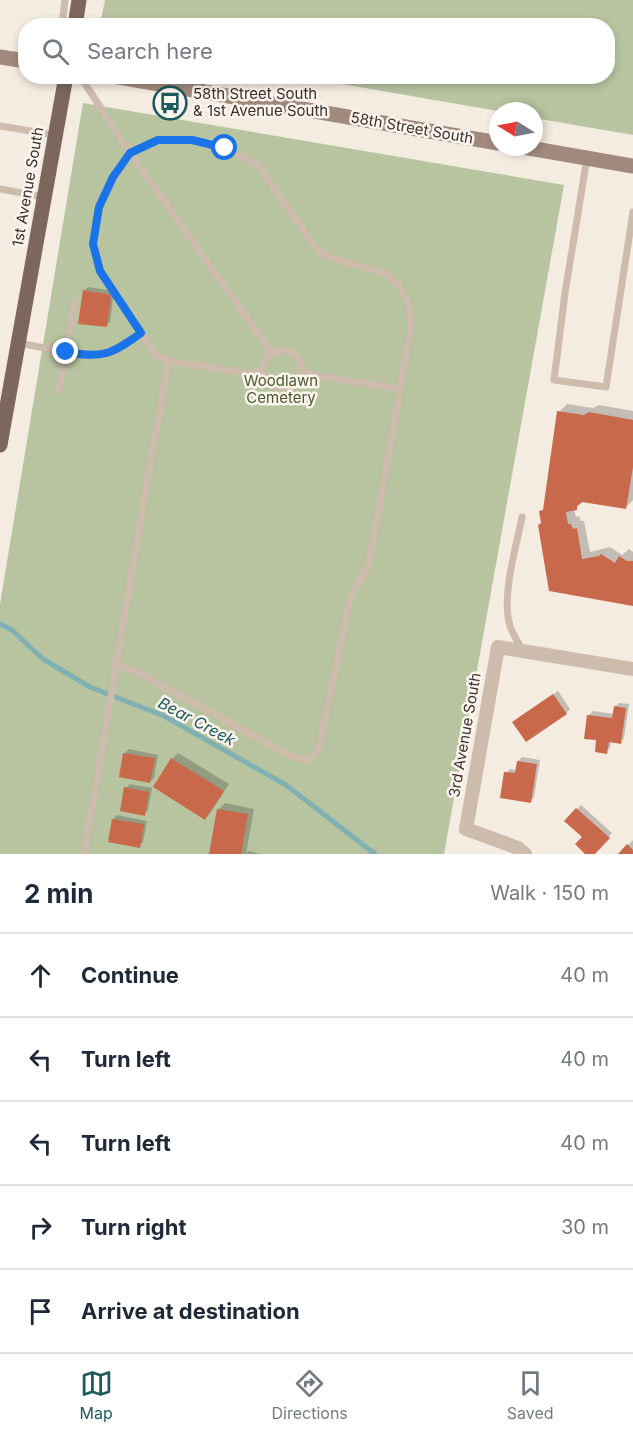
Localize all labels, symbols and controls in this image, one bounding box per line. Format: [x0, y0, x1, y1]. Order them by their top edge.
search box [18, 18, 615, 84]
icon: search [39, 35, 72, 68]
text: Search here [87, 38, 213, 64]
place label: 58th Street South & 1st Avenue South [193, 84, 328, 120]
bus stop icon: 58th Street South & 1st Avenue South [152, 85, 188, 121]
north arrow [489, 102, 543, 156]
street label: 58th Street South [349, 107, 475, 148]
street label: 1st Avenue South [8, 126, 47, 248]
route start [211, 134, 237, 160]
route end [52, 338, 78, 364]
park label: Woodlawn Cemetery [244, 371, 318, 407]
street label: 3rd Avenue South [444, 671, 485, 799]
water label: Bear Creek [155, 692, 239, 750]
text: 2 min [24, 878, 94, 909]
text: Walk · 150 m [490, 881, 609, 905]
icon: ahead [24, 959, 57, 992]
text: Continue [81, 962, 179, 988]
text: 40 m [560, 963, 609, 987]
icon: left [24, 1043, 57, 1076]
text: Turn left [81, 1046, 171, 1072]
text: 40 m [560, 1047, 609, 1071]
icon: left [24, 1127, 57, 1160]
text: Turn left [81, 1130, 171, 1156]
text: 40 m [560, 1131, 609, 1155]
icon: right [24, 1211, 57, 1244]
text: Turn right [81, 1214, 187, 1240]
text: 30 m [561, 1215, 609, 1239]
icon: arrive [24, 1295, 57, 1328]
text: Arrive at destination [81, 1298, 300, 1324]
tab: Map [79, 1367, 113, 1423]
tab: Directions [272, 1367, 348, 1423]
tab: Saved [507, 1367, 554, 1423]

